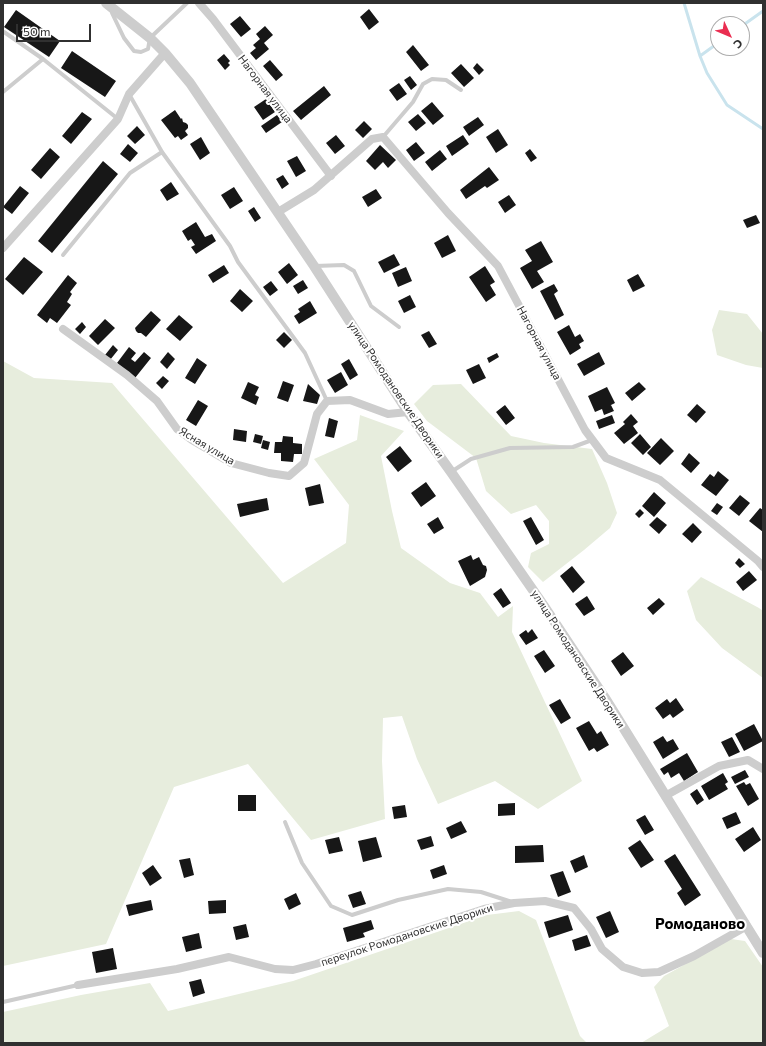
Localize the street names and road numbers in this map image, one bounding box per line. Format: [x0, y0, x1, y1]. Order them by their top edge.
street label: Нагорная улица [235, 52, 295, 126]
street label: Нагорная улица [514, 304, 564, 382]
street label: улица Ромодановские Дворики [345, 319, 447, 461]
street label: Ясная улица [177, 424, 237, 468]
street label: улица Ромодановские Дворики [528, 587, 628, 731]
street label: переулок Ромодановские Дворики [319, 901, 495, 969]

